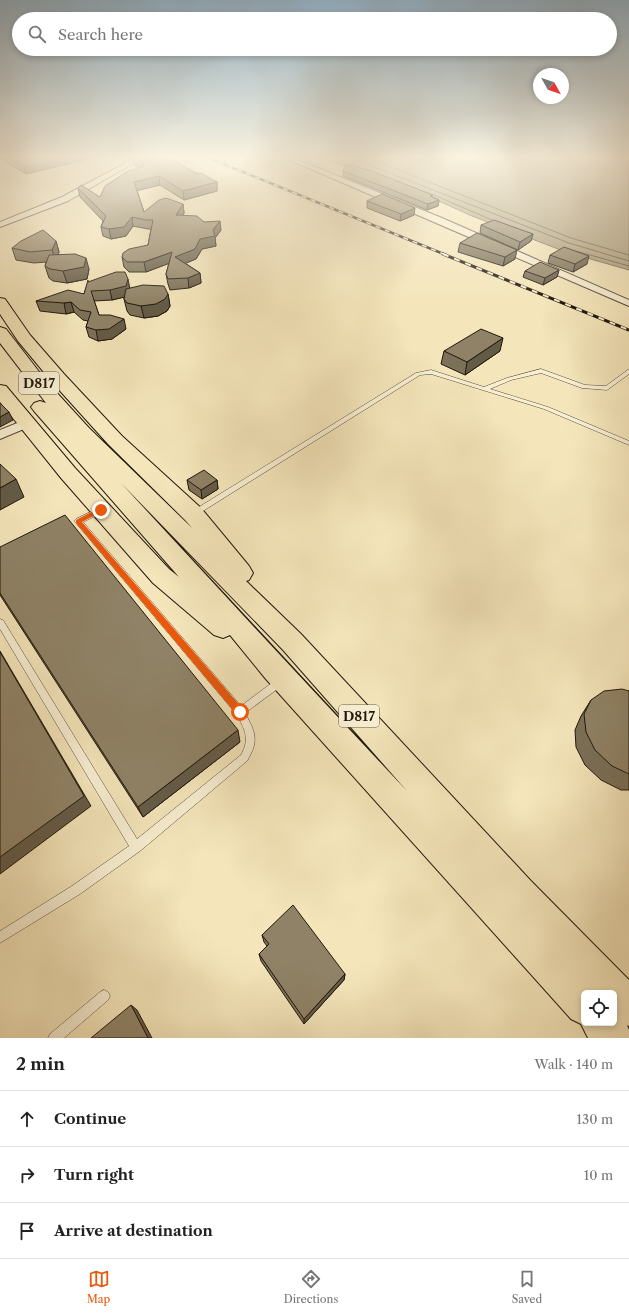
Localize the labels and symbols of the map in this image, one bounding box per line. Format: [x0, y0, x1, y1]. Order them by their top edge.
north arrow [533, 68, 569, 104]
road number: D817 [19, 372, 59, 394]
route end [92, 501, 110, 519]
route start [231, 703, 249, 721]
road number: D817 [339, 705, 379, 727]

